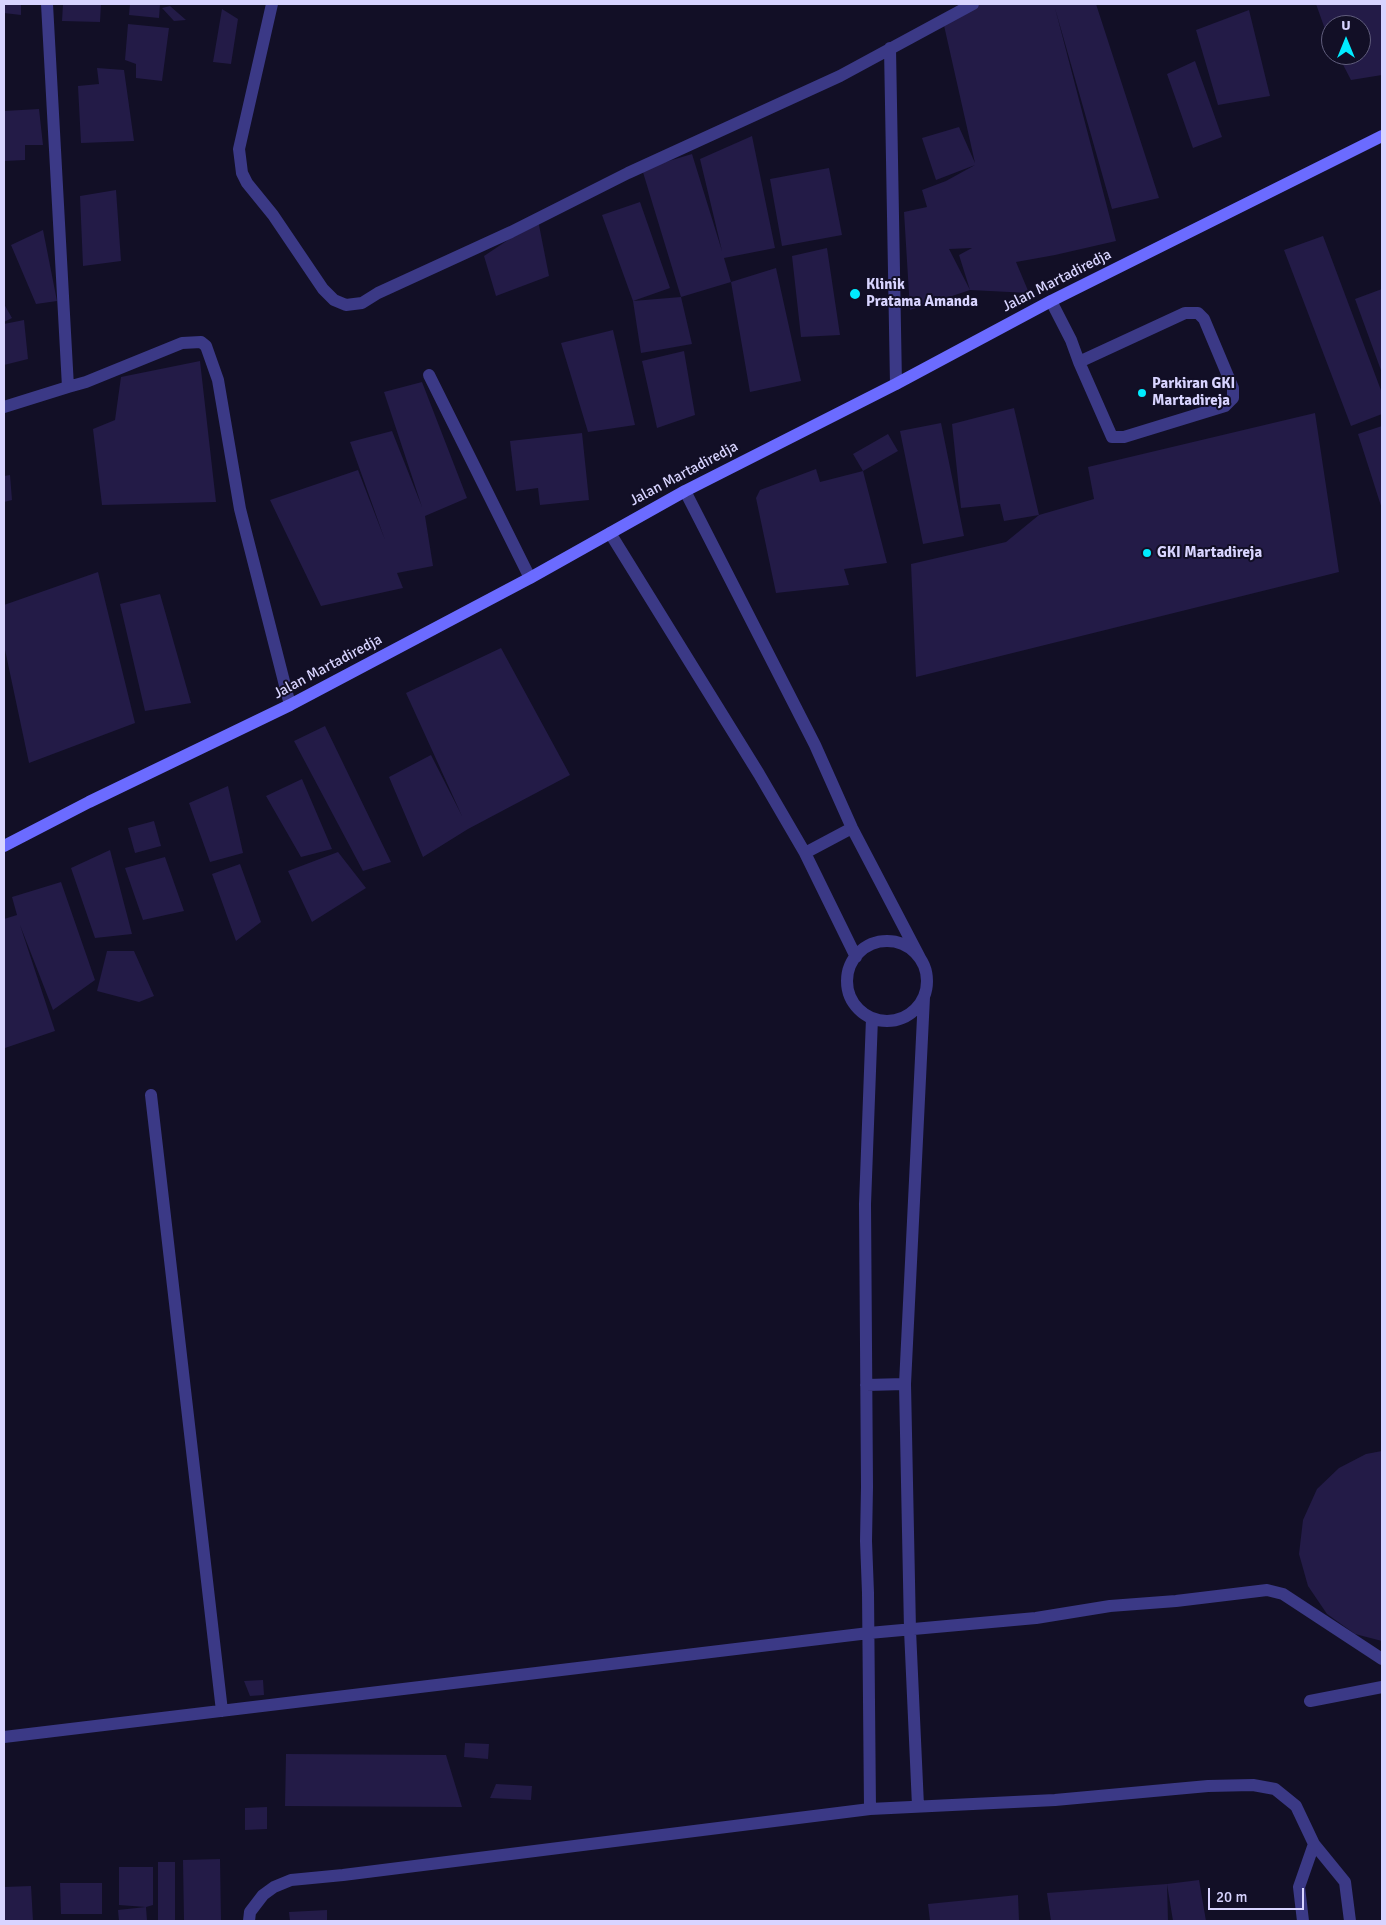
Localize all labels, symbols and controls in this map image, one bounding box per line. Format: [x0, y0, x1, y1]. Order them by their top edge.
north arrow [1321, 15, 1371, 65]
text: U [1341, 17, 1351, 34]
street label: Jalan Martadiredja [999, 246, 1115, 316]
place label: Klinik Pratama Amanda [866, 276, 978, 311]
marker: Klinik Pratama Amanda [848, 287, 862, 301]
place label: Parkiran GKI Martadireja [1152, 375, 1235, 410]
marker: Parkiran GKI Martadireja [1136, 387, 1148, 399]
street label: Jalan Martadiredja [627, 438, 741, 510]
place label: GKI Martadireja [1157, 544, 1262, 562]
marker: GKI Martadireja [1141, 547, 1153, 559]
street label: Jalan Martadiredja [271, 631, 385, 703]
scale bar [1211, 1878, 1307, 1910]
text: 20 m [1216, 1888, 1247, 1906]

